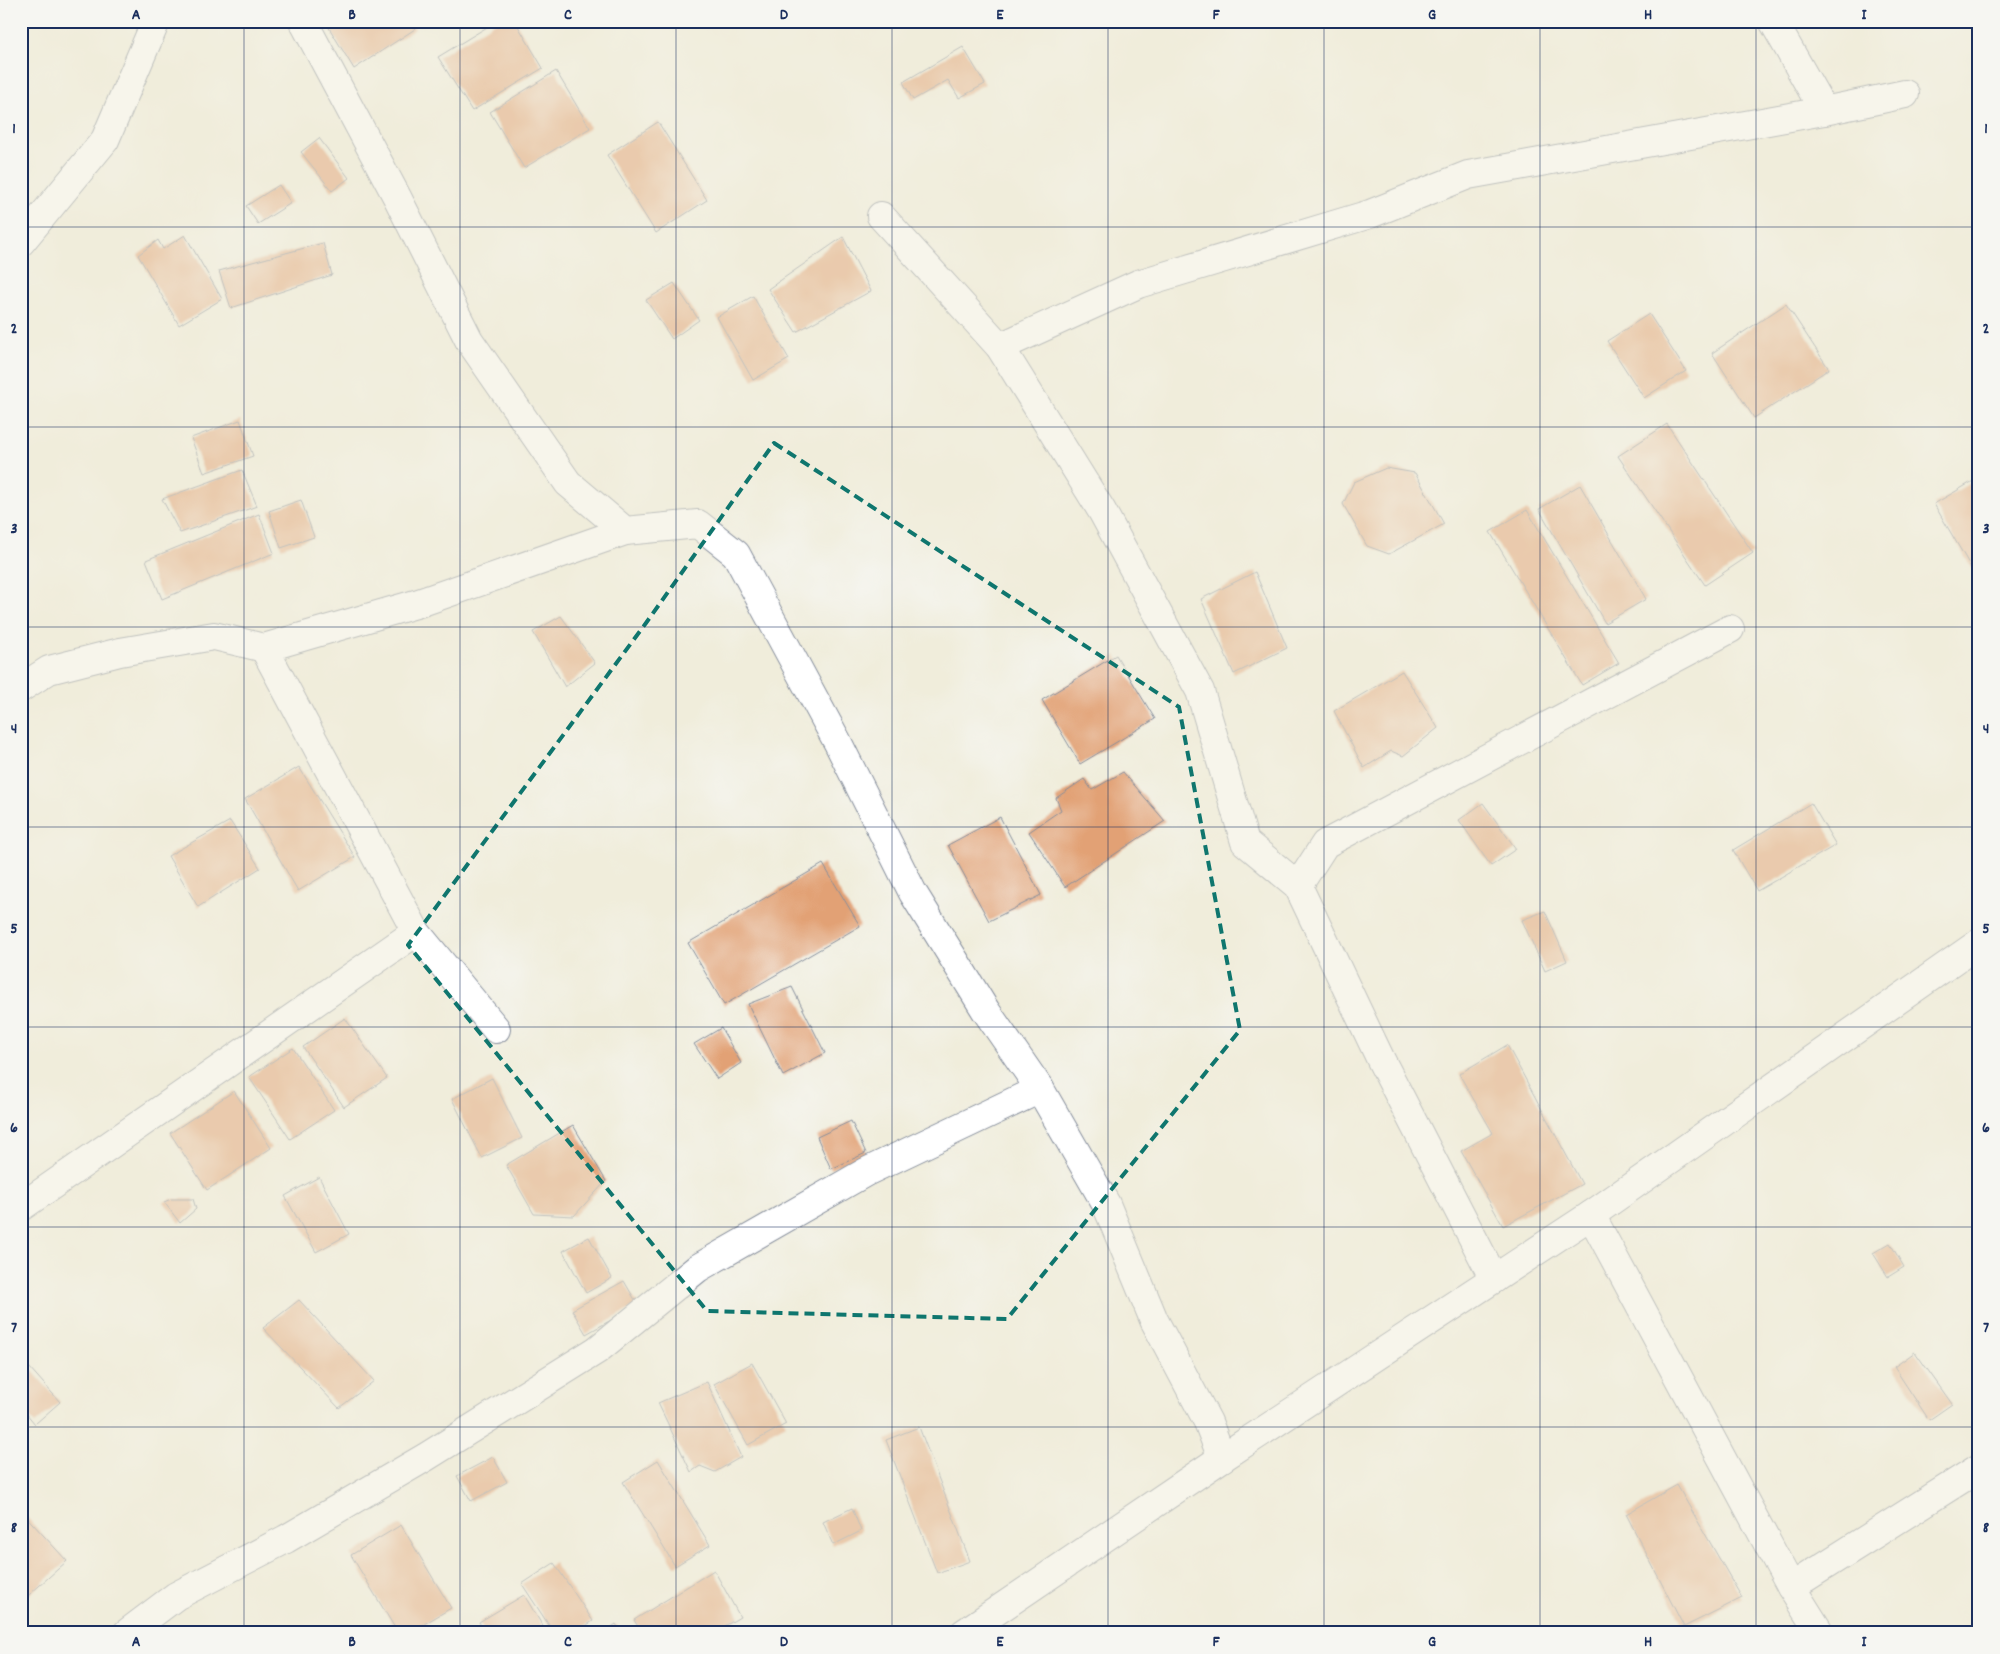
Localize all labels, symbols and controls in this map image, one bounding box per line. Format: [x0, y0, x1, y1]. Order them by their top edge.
text: A [132, 4, 141, 27]
text: B [348, 4, 356, 27]
text: C [564, 4, 572, 27]
text: D [780, 4, 789, 27]
text: E [996, 4, 1004, 27]
text: F [1212, 4, 1220, 27]
text: G [1428, 4, 1436, 27]
text: H [1644, 4, 1652, 27]
text: I [1862, 4, 1868, 27]
text: 1 [12, 118, 16, 141]
text: 1 [1984, 118, 1988, 141]
text: 2 [11, 318, 18, 341]
text: 2 [1983, 318, 1990, 341]
text: 3 [10, 518, 18, 541]
text: 3 [1982, 518, 1990, 541]
text: 4 [11, 718, 17, 741]
text: 4 [1983, 718, 1989, 741]
text: 5 [10, 918, 18, 941]
text: 5 [1982, 918, 1990, 941]
text: 6 [10, 1117, 18, 1140]
text: 6 [1982, 1117, 1990, 1140]
text: 7 [11, 1317, 17, 1340]
text: 7 [1983, 1317, 1989, 1340]
text: 8 [11, 1517, 18, 1540]
text: 8 [1983, 1517, 1990, 1540]
text: A [132, 1631, 141, 1654]
text: B [348, 1631, 356, 1654]
text: C [564, 1631, 572, 1654]
text: D [780, 1631, 789, 1654]
text: E [996, 1631, 1004, 1654]
text: F [1212, 1631, 1220, 1654]
text: G [1428, 1631, 1436, 1654]
text: H [1644, 1631, 1652, 1654]
text: I [1862, 1631, 1868, 1654]

